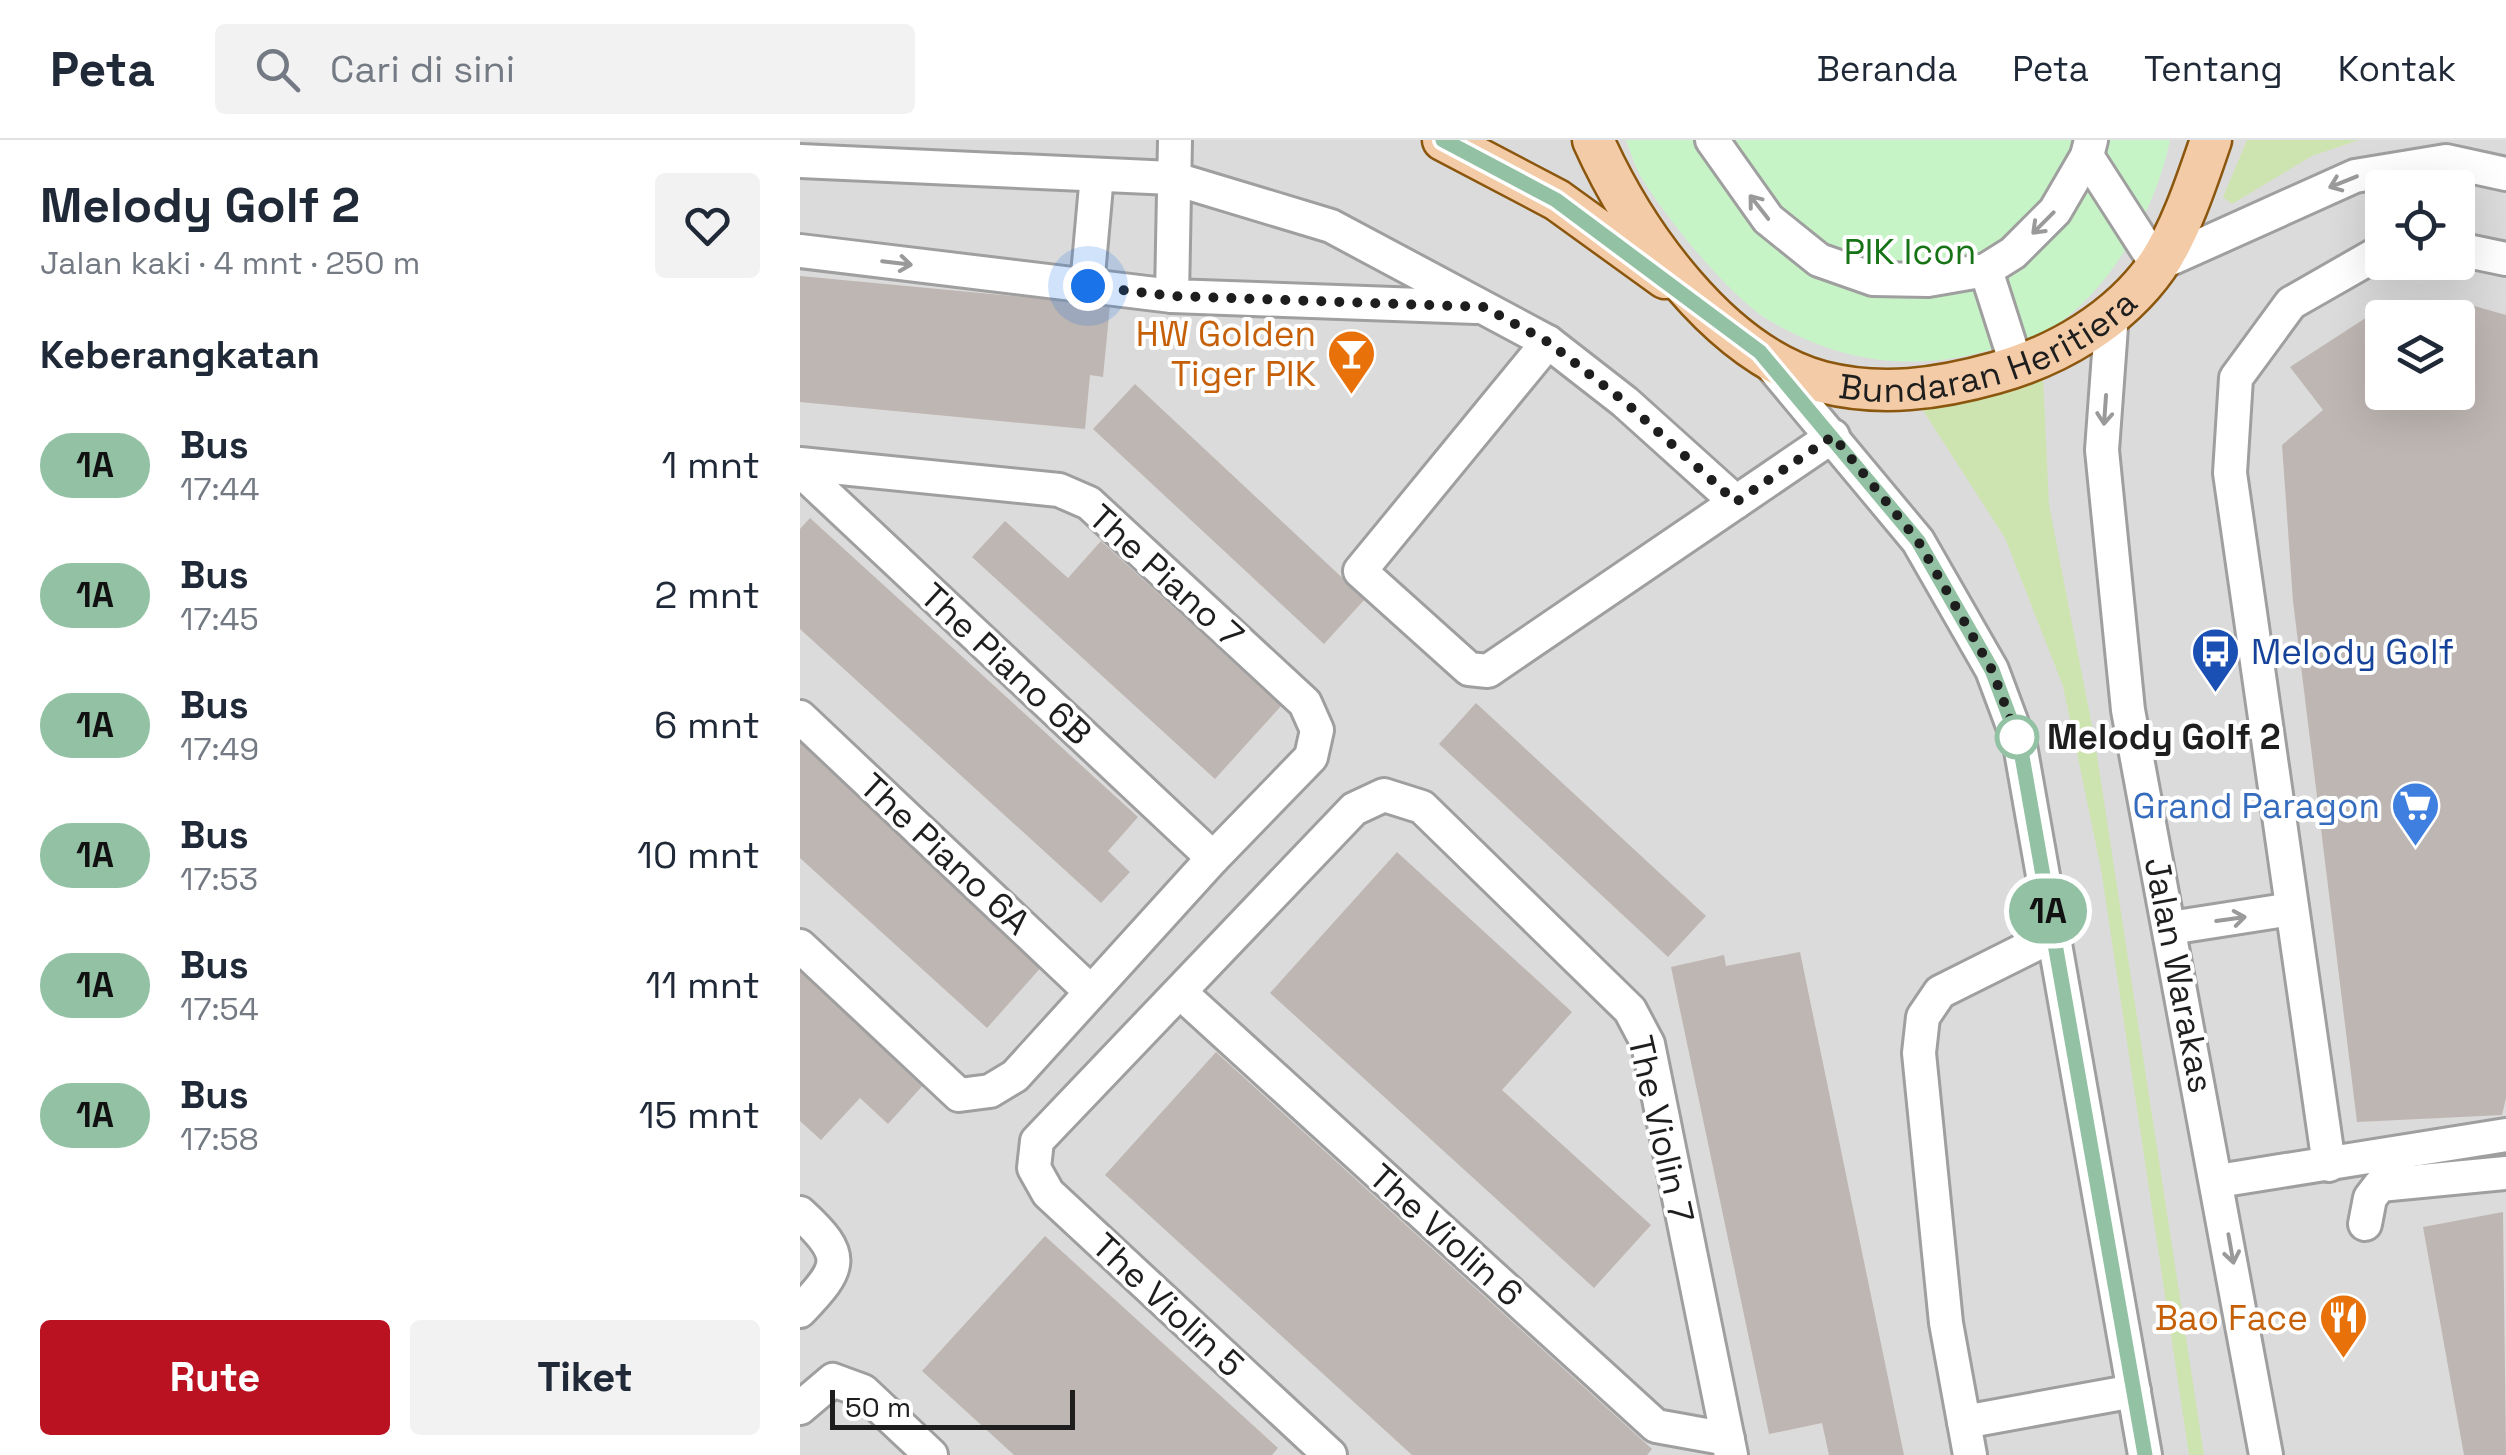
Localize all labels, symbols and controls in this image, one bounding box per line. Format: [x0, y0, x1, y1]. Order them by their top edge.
search box [215, 24, 915, 114]
text: Peta [50, 39, 155, 100]
icon: search [250, 42, 305, 97]
text: Cari di sini [330, 45, 515, 93]
text: Beranda [1817, 47, 1957, 91]
text: Peta [2012, 47, 2089, 91]
text: Tentang [2144, 47, 2283, 91]
text: Kontak [2338, 47, 2456, 91]
map controls [2365, 170, 2475, 410]
button: locate [2365, 170, 2475, 280]
button: heart [655, 173, 760, 278]
one-way arrow [2328, 174, 2358, 192]
text: Melody Golf 2 [40, 175, 360, 236]
one-way arrow [1749, 194, 1770, 221]
one-way arrow [2031, 211, 2055, 235]
park label: PIK Icon [1844, 230, 1976, 274]
text: Jalan kaki · 4 mnt · 250 m [40, 243, 420, 283]
one-way arrow [880, 254, 912, 273]
your location [1063, 261, 1113, 311]
street label: Bundaran Heritiera [1836, 281, 2146, 412]
button: layers [2365, 300, 2475, 410]
place label: HW Golden Tiger PIK [1136, 312, 1316, 396]
bar icon: HW Golden Tiger PIK [1325, 328, 1377, 396]
text: Keberangkatan [40, 331, 320, 379]
one-way arrow [2095, 394, 2114, 426]
text: Bus [180, 421, 249, 469]
text: 1 mnt [661, 441, 760, 489]
text: 1A [76, 443, 114, 487]
text: 17:44 [180, 469, 260, 509]
street label: The Piano 7 [1079, 495, 1253, 657]
text: Bus [180, 551, 249, 599]
text: 2 mnt [654, 571, 760, 619]
text: 1A [76, 573, 114, 617]
street label: The Piano 6B [911, 574, 1101, 754]
text: 17:45 [180, 599, 259, 639]
bus stop icon: Melody Golf [2190, 626, 2242, 694]
place label: Melody Golf [2251, 630, 2454, 674]
text: Bus [180, 681, 249, 729]
text: 6 mnt [654, 701, 760, 749]
text: 1A [76, 703, 114, 747]
place label: Melody Golf 2 [2047, 715, 2280, 759]
marker: Melody Golf 2 [1996, 716, 2038, 758]
text: 17:49 [180, 729, 259, 769]
street label: The Piano 6A [851, 764, 1039, 944]
supermarket icon: Grand Paragon [2389, 780, 2441, 848]
place label: Grand Paragon [2133, 784, 2380, 828]
text: Bus [180, 811, 249, 859]
text: 10 mnt [637, 831, 760, 879]
text: 1A [76, 833, 114, 877]
street label: Jalan Warakas [2135, 854, 2223, 1096]
text: 17:53 [180, 859, 258, 899]
line badge: 1A [2003, 878, 2093, 944]
text: 1A [2029, 889, 2067, 933]
one-way arrow [2214, 909, 2247, 927]
text: Bus [180, 941, 249, 989]
text: 11 mnt [646, 961, 760, 1009]
text: 1A [76, 963, 114, 1007]
text: 17:54 [180, 989, 259, 1029]
street label: The Violin 7 [1618, 1031, 1704, 1227]
text: Bus [180, 1071, 249, 1119]
text: 15 mnt [639, 1091, 760, 1139]
text: 1A [76, 1093, 114, 1137]
text: 17:58 [180, 1119, 259, 1159]
street label: The Violin 6 [1360, 1154, 1532, 1316]
street label: The Violin 5 [1083, 1224, 1253, 1386]
one-way arrow [2222, 1232, 2241, 1265]
restaurant icon: Bao Face [2317, 1292, 2369, 1360]
place label: Bao Face [2155, 1296, 2308, 1340]
button: Rute [40, 1320, 390, 1435]
button: Tiket [410, 1320, 760, 1435]
scale bar [830, 1385, 1075, 1430]
text: 50 m [845, 1389, 911, 1425]

